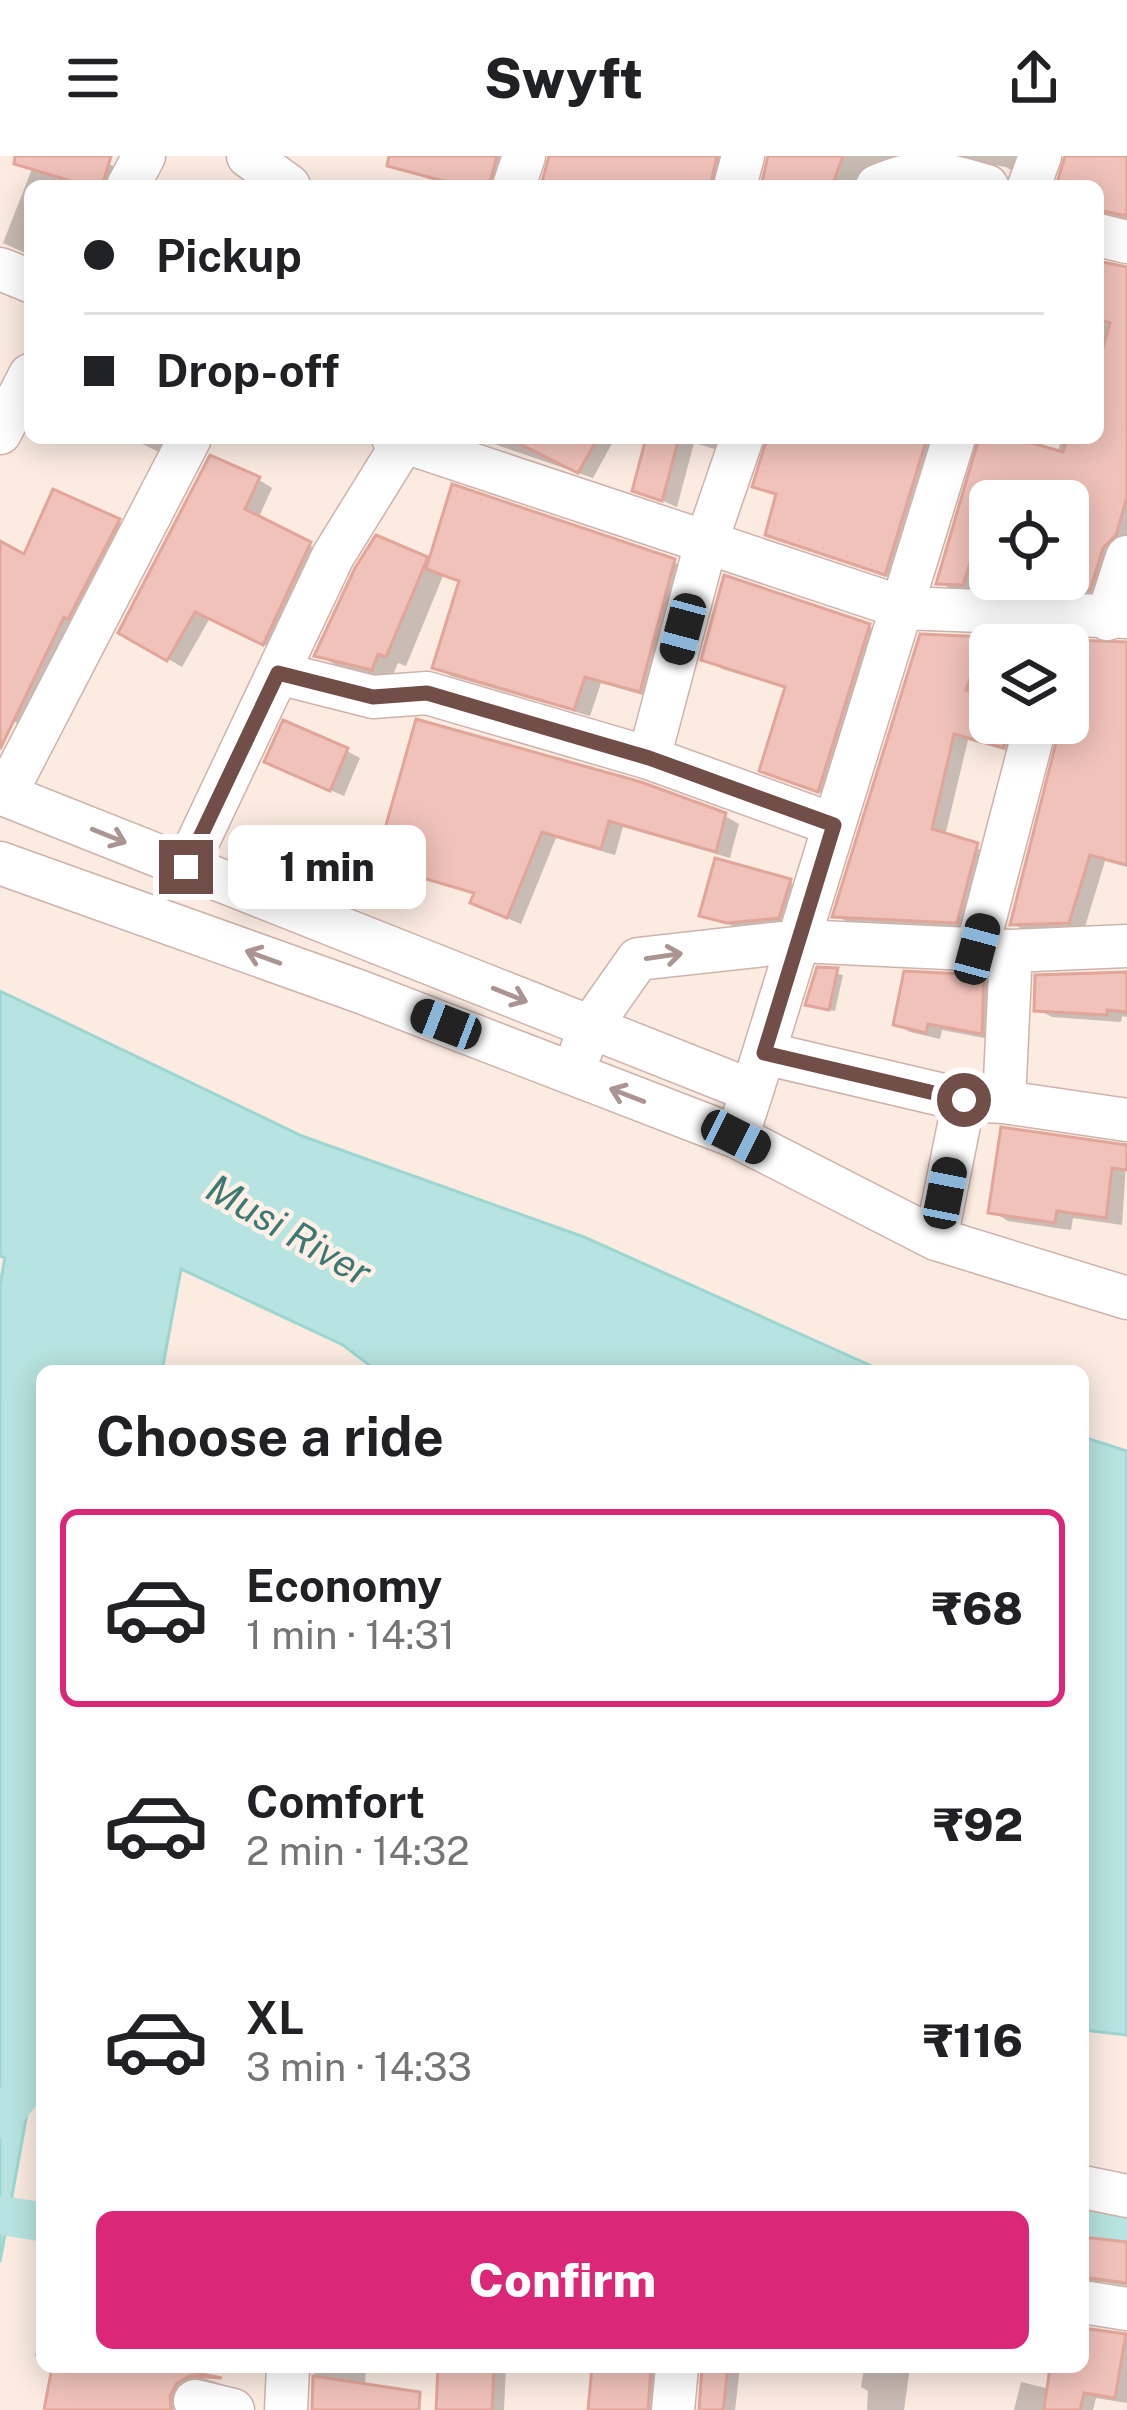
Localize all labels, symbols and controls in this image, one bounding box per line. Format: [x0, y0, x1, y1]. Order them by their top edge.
icon: menu [60, 45, 126, 111]
icon: share [1001, 45, 1067, 111]
text: Swyft [484, 47, 643, 110]
text: Pickup [156, 229, 302, 282]
text: Drop-off [156, 344, 339, 397]
map controls [969, 480, 1089, 744]
button: locate [969, 480, 1089, 600]
car [656, 590, 710, 668]
button: layers [969, 624, 1089, 744]
callout: 1 min [228, 825, 426, 909]
one-way arrow [89, 827, 126, 849]
route end [159, 840, 213, 894]
text: 1 min [279, 844, 375, 890]
car [950, 910, 1004, 988]
one-way arrow [644, 944, 683, 967]
one-way arrow [245, 945, 282, 966]
one-way arrow [491, 986, 528, 1008]
car [406, 994, 486, 1054]
route start [937, 1073, 991, 1127]
one-way arrow [610, 1083, 647, 1104]
car [696, 1105, 776, 1169]
car [920, 1154, 970, 1232]
water label: Musi River [199, 1164, 380, 1296]
text: Choose a ride [96, 1405, 444, 1468]
icon: car [102, 1554, 210, 1662]
text: Economy [246, 1559, 442, 1612]
text: ₹68 [932, 1582, 1023, 1635]
text: 1 min · 14:31 [246, 1612, 455, 1658]
icon: car [102, 1770, 210, 1878]
text: Comfort [246, 1775, 425, 1828]
text: ₹92 [933, 1798, 1023, 1851]
text: 2 min · 14:32 [246, 1828, 470, 1874]
icon: car [102, 1986, 210, 2094]
text: XL [246, 1991, 304, 2044]
text: ₹116 [923, 2014, 1023, 2067]
text: 3 min · 14:33 [246, 2044, 472, 2090]
button: Confirm [96, 2211, 1029, 2349]

